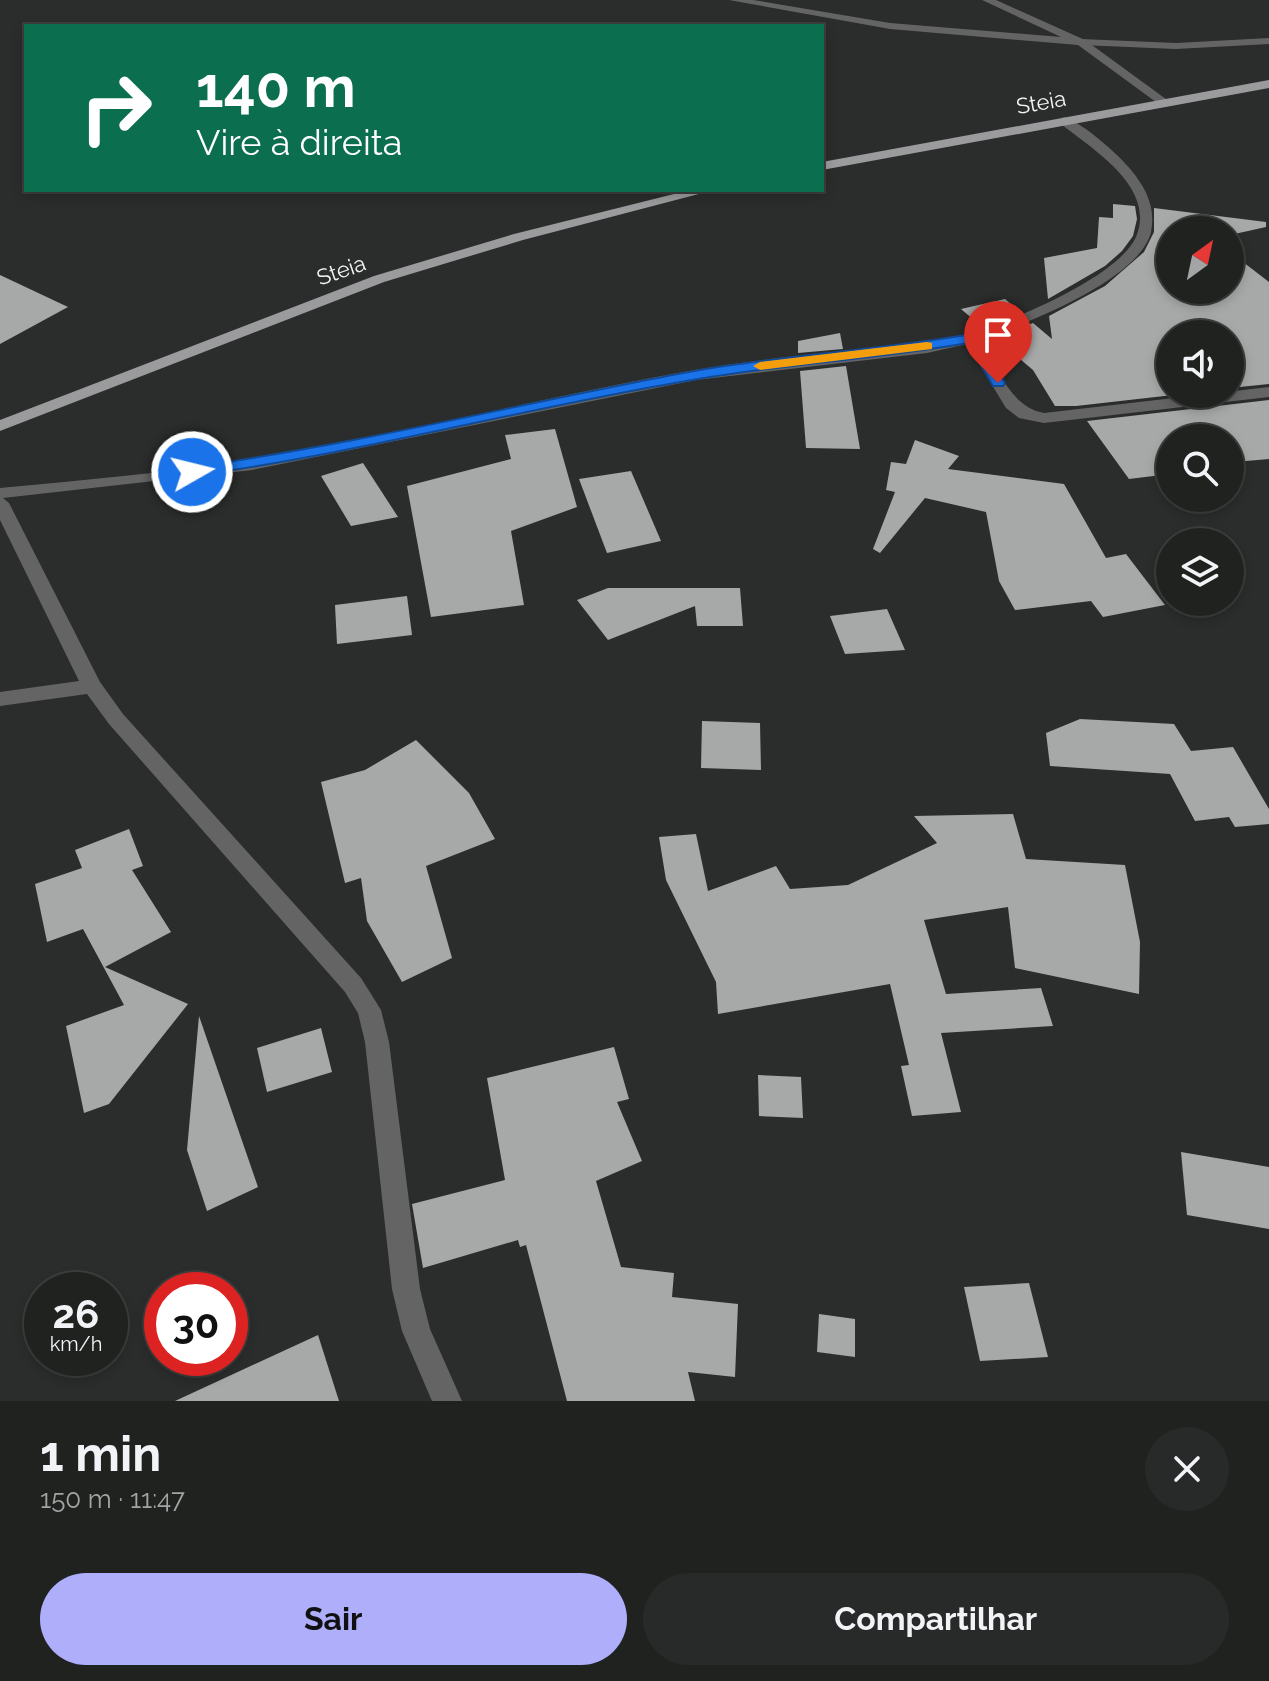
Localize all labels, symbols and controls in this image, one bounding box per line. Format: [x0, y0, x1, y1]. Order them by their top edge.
text: 140 m [196, 54, 356, 120]
icon: right [64, 56, 168, 160]
street label: Steia [1014, 85, 1068, 119]
text: Vire à direita [196, 121, 402, 163]
north arrow [1156, 216, 1244, 304]
map controls [1156, 216, 1244, 616]
street label: Steia [313, 250, 369, 290]
pin [964, 301, 1032, 383]
icon: arrive [976, 313, 1020, 357]
button: sound [1156, 320, 1244, 408]
button: search [1156, 424, 1244, 512]
position arrow [150, 430, 234, 514]
button: layers [1156, 528, 1244, 616]
speed limit sign: 30 [144, 1272, 248, 1376]
text: 26 [53, 1290, 99, 1337]
text: km/h [50, 1332, 102, 1356]
text: 1 min [40, 1426, 161, 1482]
button: close [1145, 1427, 1229, 1511]
text: 150 m · 11:47 [40, 1484, 185, 1514]
button: Sair [40, 1573, 627, 1665]
button: Compartilhar [643, 1573, 1229, 1665]

